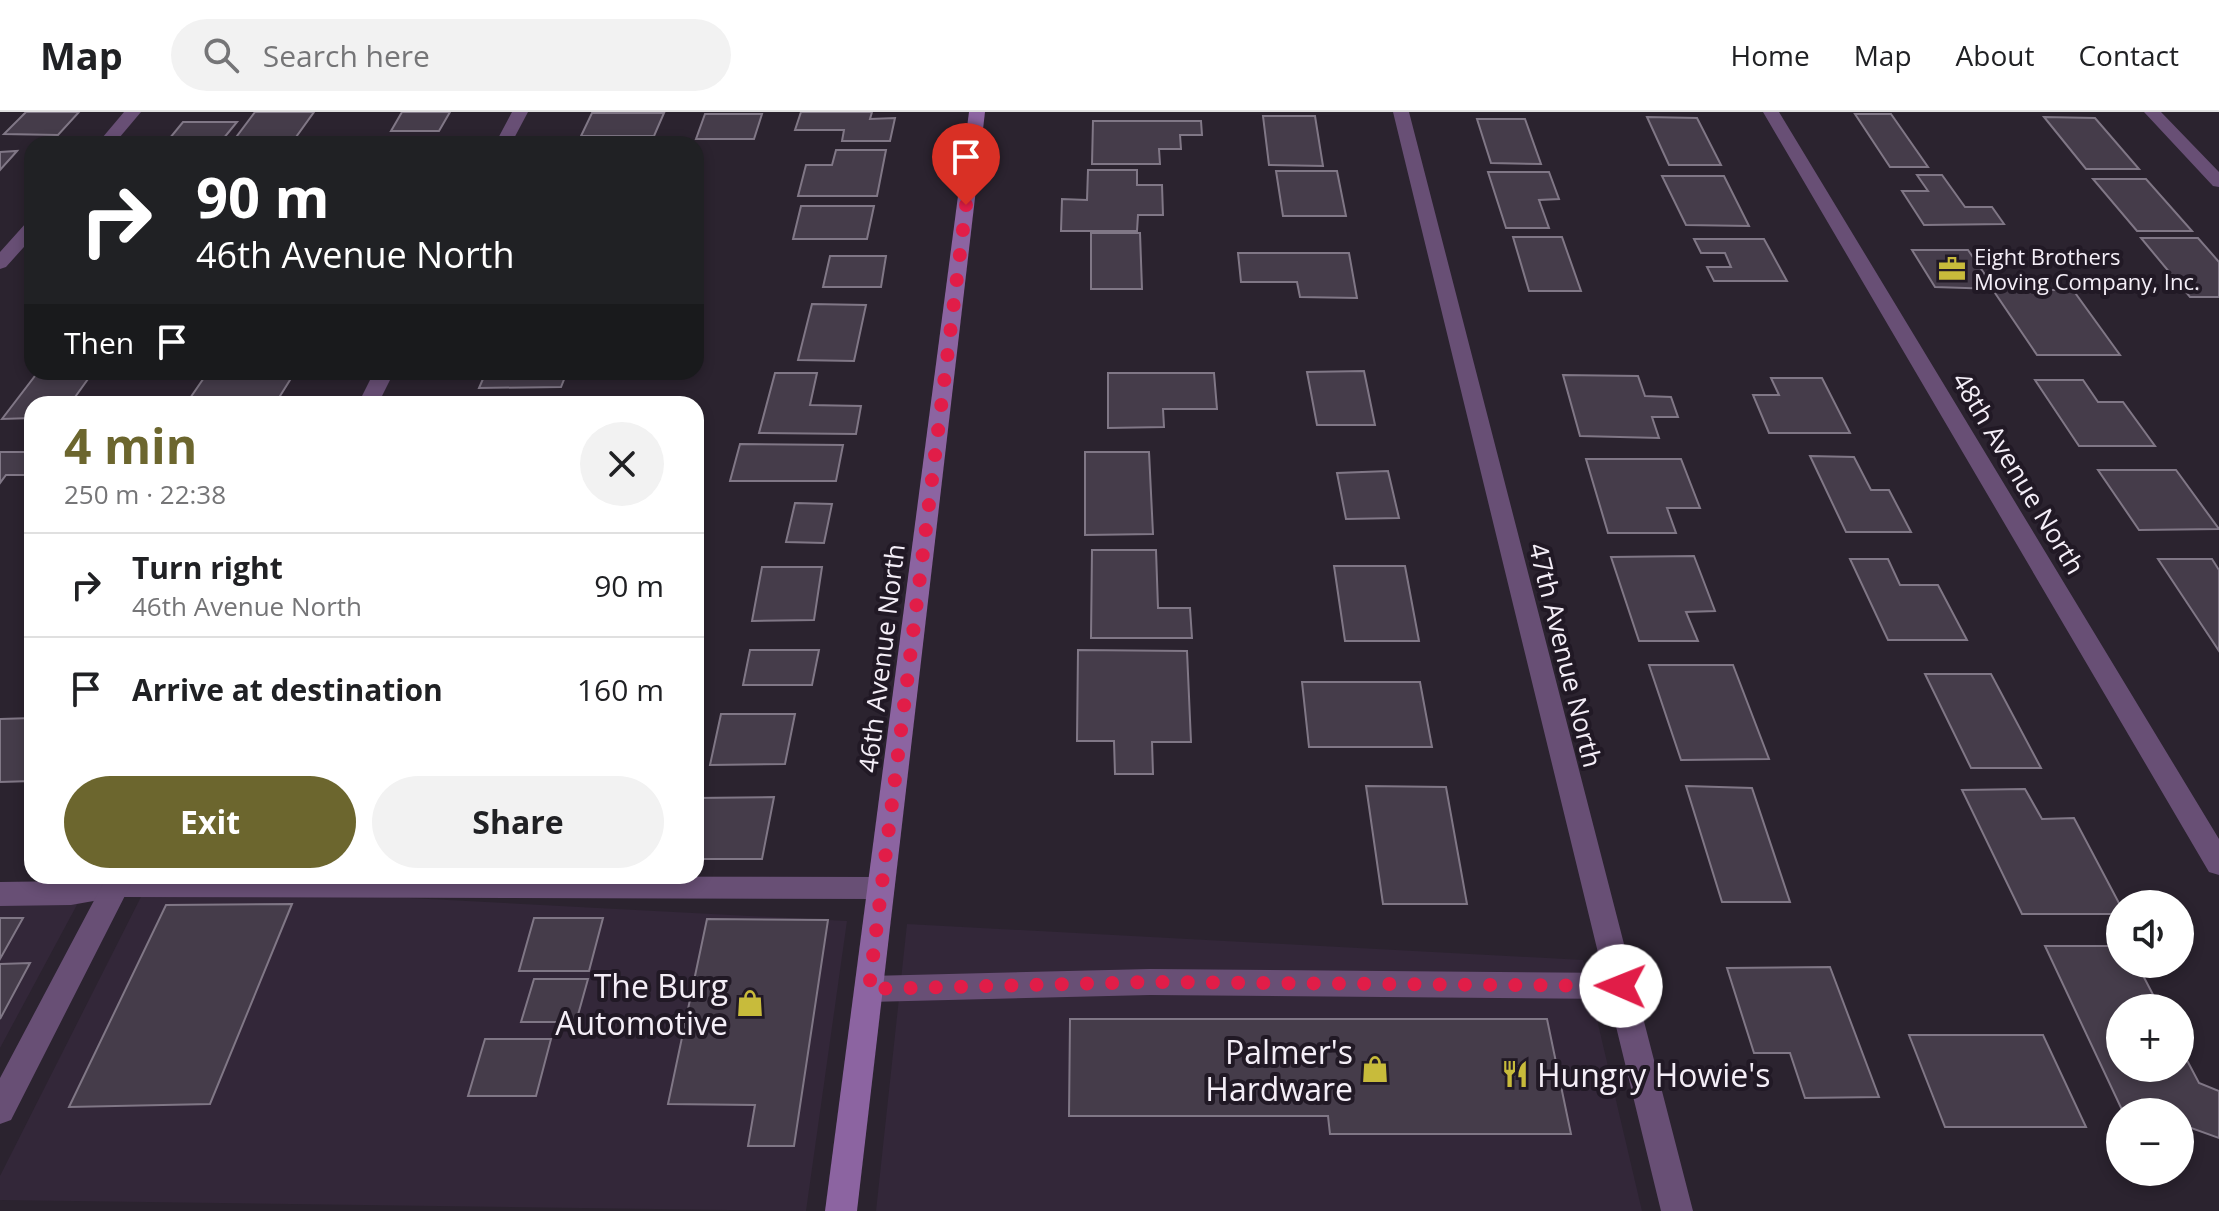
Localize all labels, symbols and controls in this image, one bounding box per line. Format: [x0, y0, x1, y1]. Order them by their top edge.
search box [171, 19, 731, 91]
text: Map [40, 29, 123, 81]
icon: search [199, 33, 243, 77]
text: Search here [263, 35, 430, 76]
text: Home [1731, 36, 1810, 74]
text: Map [1854, 36, 1912, 74]
text: About [1956, 36, 2034, 74]
text: Contact [2078, 36, 2179, 74]
pin [932, 123, 1000, 205]
icon: arrive [944, 135, 988, 179]
text: 90 m [196, 158, 330, 234]
icon: right [64, 168, 168, 272]
text: 46th Avenue North [196, 230, 515, 279]
place label: Eight Brothers Moving Company, Inc. [1974, 241, 2200, 296]
office icon: Eight Brothers Moving Company, Inc. [1937, 254, 1967, 284]
icon: arrive [150, 320, 194, 364]
text: Then [64, 322, 134, 363]
street label: 48th Avenue North [1944, 365, 2094, 581]
text: 4 min [64, 413, 197, 478]
button: close [580, 422, 664, 506]
text: 250 m · 22:38 [64, 476, 226, 512]
street label: 47th Avenue North [1521, 539, 1611, 771]
street label: 46th Avenue North [849, 542, 913, 774]
text: Turn right [132, 547, 283, 588]
icon: right [64, 563, 108, 607]
text: 90 m [594, 565, 664, 606]
text: 46th Avenue North [132, 588, 362, 624]
icon: arrive [64, 667, 108, 711]
text: Arrive at destination [132, 669, 443, 710]
text: 160 m [577, 669, 664, 710]
button: Exit [64, 776, 356, 868]
button: Share [372, 776, 664, 868]
map controls [2106, 890, 2194, 1186]
button: sound [2106, 890, 2194, 978]
position arrow [1579, 944, 1663, 1028]
place label: The Burg Automotive [555, 964, 728, 1044]
shop icon: The Burg Automotive [735, 988, 765, 1018]
button: + [2106, 994, 2194, 1082]
place label: Palmer's Hardware [1205, 1030, 1353, 1110]
place label: Hungry Howie's [1537, 1053, 1771, 1096]
shop icon: Palmer's Hardware [1360, 1054, 1390, 1084]
restaurant icon: Hungry Howie's [1500, 1059, 1530, 1089]
button: − [2106, 1098, 2194, 1186]

